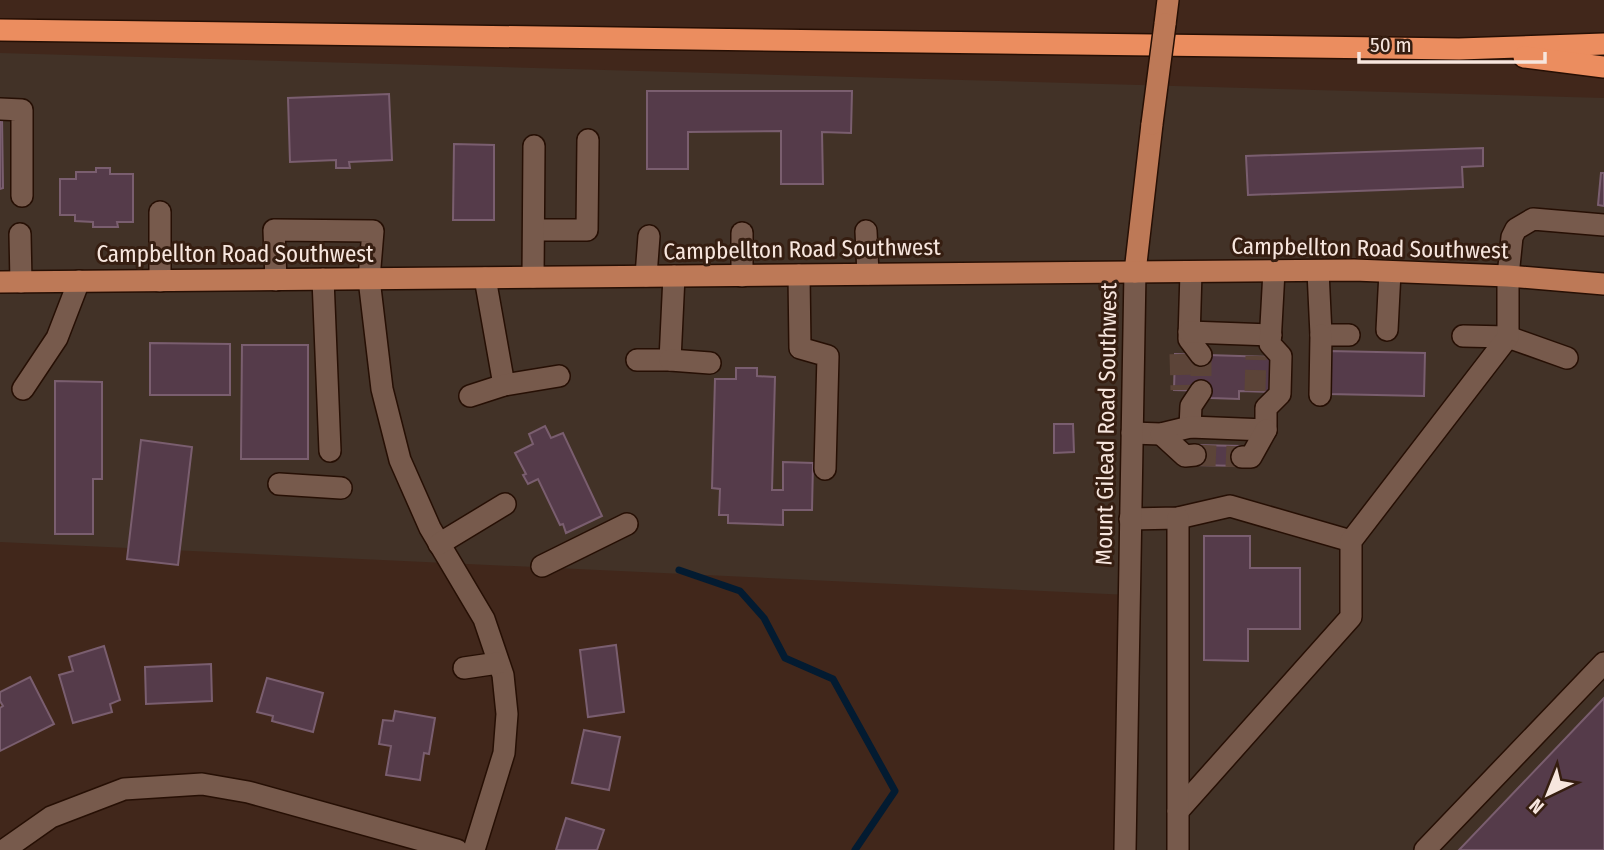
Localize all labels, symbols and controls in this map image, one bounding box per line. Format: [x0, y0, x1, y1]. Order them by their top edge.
scale bar [1359, 21, 1544, 65]
text: 50 m [1370, 32, 1412, 58]
street label: Campbellton Road Southwest [1231, 232, 1509, 264]
street label: Campbellton Road Southwest [663, 233, 941, 265]
street label: Campbellton Road Southwest [96, 240, 374, 268]
street label: Mount Gilead Road Southwest [1090, 282, 1122, 566]
north arrow [1513, 759, 1583, 829]
text: N [1525, 794, 1549, 818]

